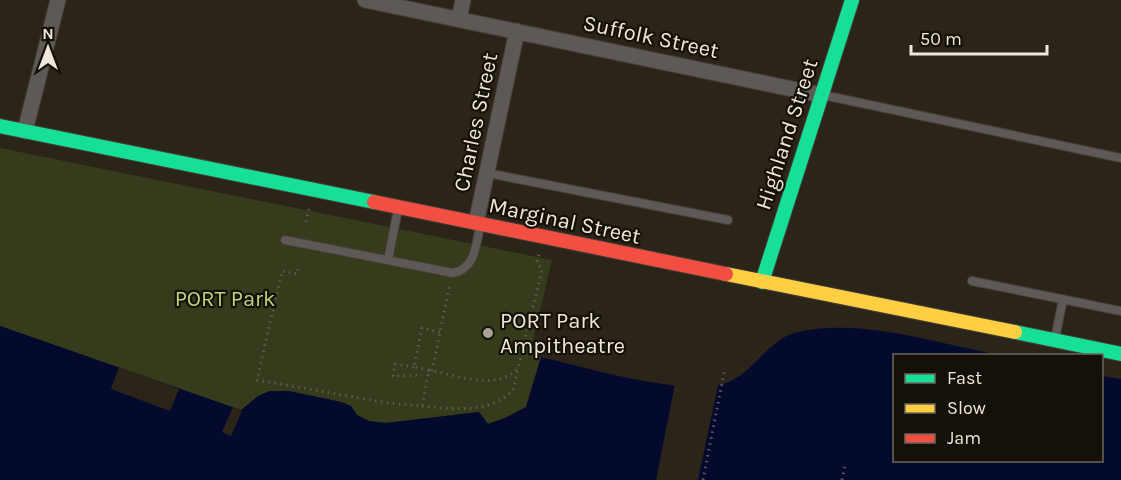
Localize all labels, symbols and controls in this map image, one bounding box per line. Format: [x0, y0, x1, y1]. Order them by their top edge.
street label: Suffolk Street [581, 10, 721, 64]
north arrow [18, 18, 78, 78]
scale bar [911, 18, 1048, 56]
text: N [42, 24, 54, 43]
text: 50 m [920, 28, 962, 50]
street label: Charles Street [449, 50, 503, 194]
street label: Highland Street [750, 56, 824, 213]
street label: Marginal Street [487, 192, 643, 250]
park label: PORT Park [175, 286, 275, 312]
place label: PORT Park Ampitheatre [500, 308, 625, 359]
marker: PORT Park Ampitheatre [481, 326, 495, 340]
legend [893, 354, 1103, 462]
text: Fast [947, 367, 982, 389]
text: Slow [947, 397, 986, 419]
text: Jam [947, 427, 981, 449]

